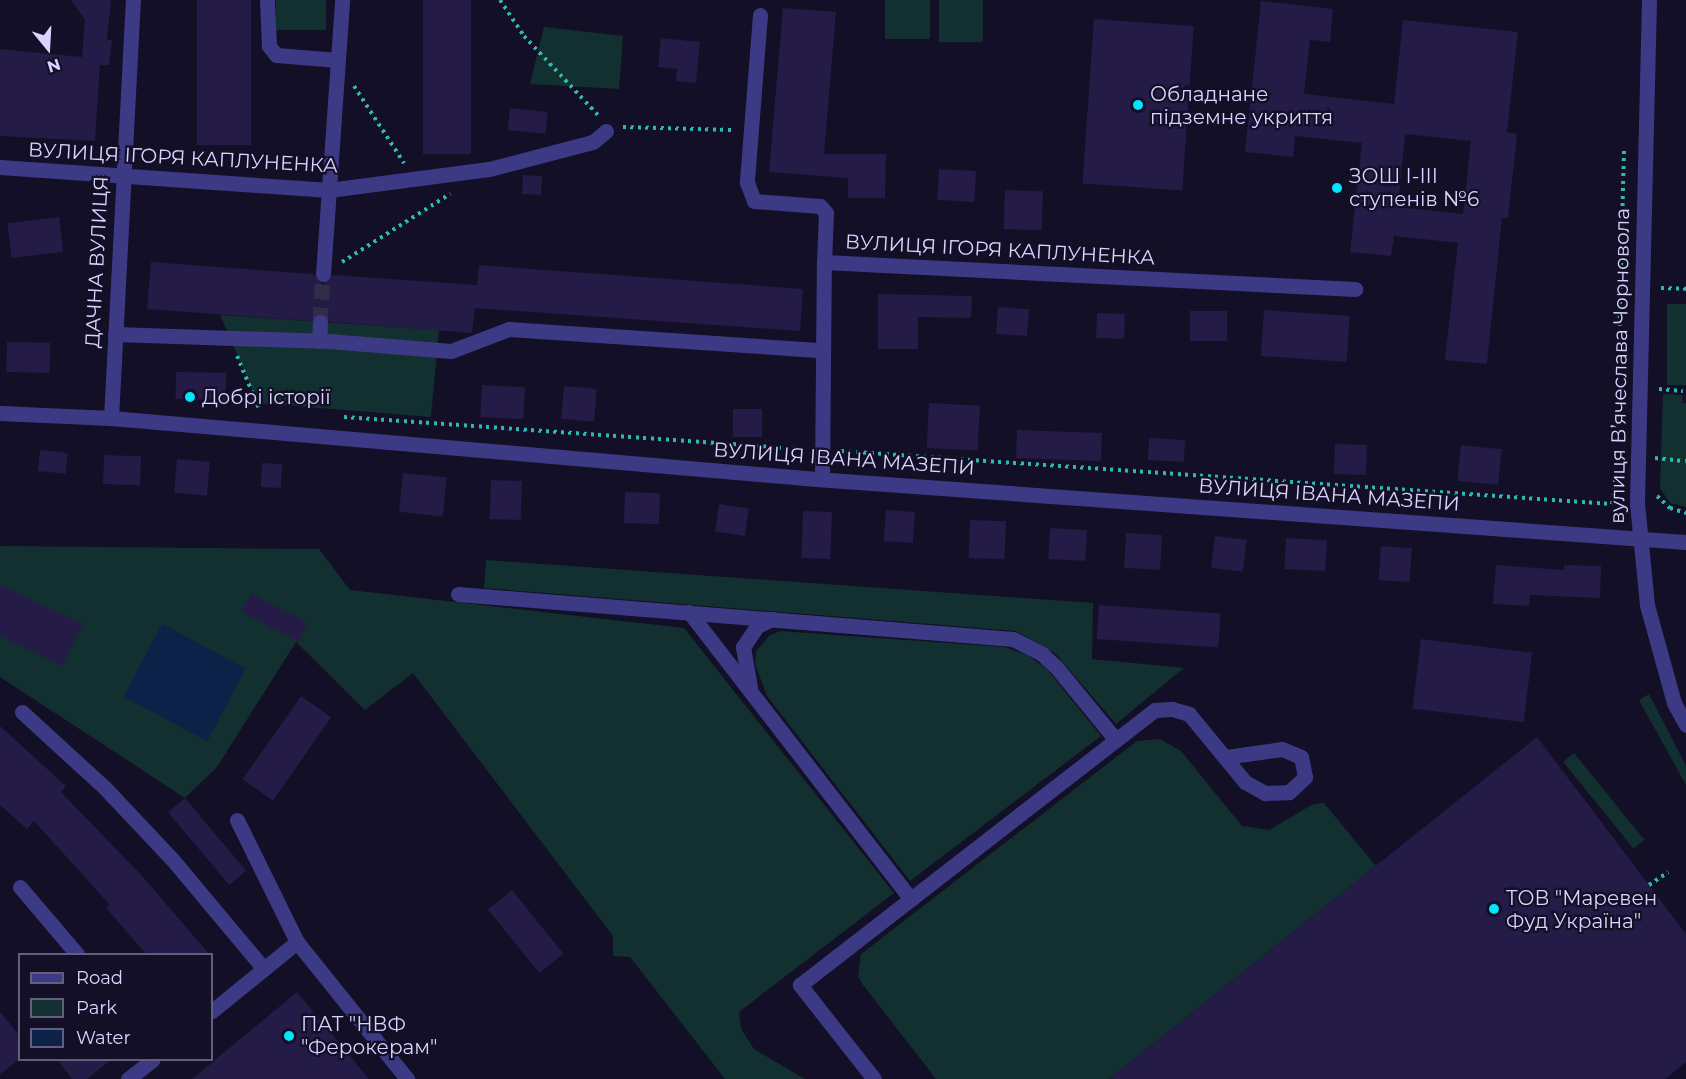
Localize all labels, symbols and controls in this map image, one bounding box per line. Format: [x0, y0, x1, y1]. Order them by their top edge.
north arrow [18, 18, 78, 78]
text: N [45, 55, 63, 77]
place label: Обладнане підземне укриття [1150, 82, 1333, 129]
marker: Обладнане підземне укриття [1131, 98, 1145, 112]
street label: ВУЛИЦЯ ІГОРЯ КАПЛУНЕНКА [28, 138, 338, 178]
place label: ЗОШ І-ІІІ ступенів №6 [1349, 164, 1479, 211]
street label: ДАЧНА ВУЛИЦЯ [81, 175, 113, 349]
marker: ЗОШ І-ІІІ ступенів №6 [1330, 181, 1344, 195]
street label: вулиця Вʼячеслава Чорновола [1605, 208, 1635, 524]
street label: ВУЛИЦЯ ІГОРЯ КАПЛУНЕНКА [845, 230, 1155, 270]
place label: Добрі історії [202, 385, 331, 409]
marker: Добрі історії [183, 390, 197, 404]
street label: ВУЛИЦЯ ІВАНА МАЗЕПИ [713, 438, 975, 480]
street label: ВУЛИЦЯ ІВАНА МАЗЕПИ [1198, 474, 1460, 516]
place label: ТОВ "Маревен Фуд Україна" [1506, 886, 1657, 933]
marker: ТОВ "Маревен Фуд Україна" [1487, 902, 1501, 916]
legend [18, 953, 213, 1061]
text: Road [76, 967, 123, 989]
text: Park [76, 997, 117, 1019]
place label: ПАТ "НВФ "Ферокерам" [301, 1012, 437, 1059]
text: Water [76, 1027, 131, 1049]
marker: ПАТ "НВФ "Ферокерам" [282, 1029, 296, 1043]

